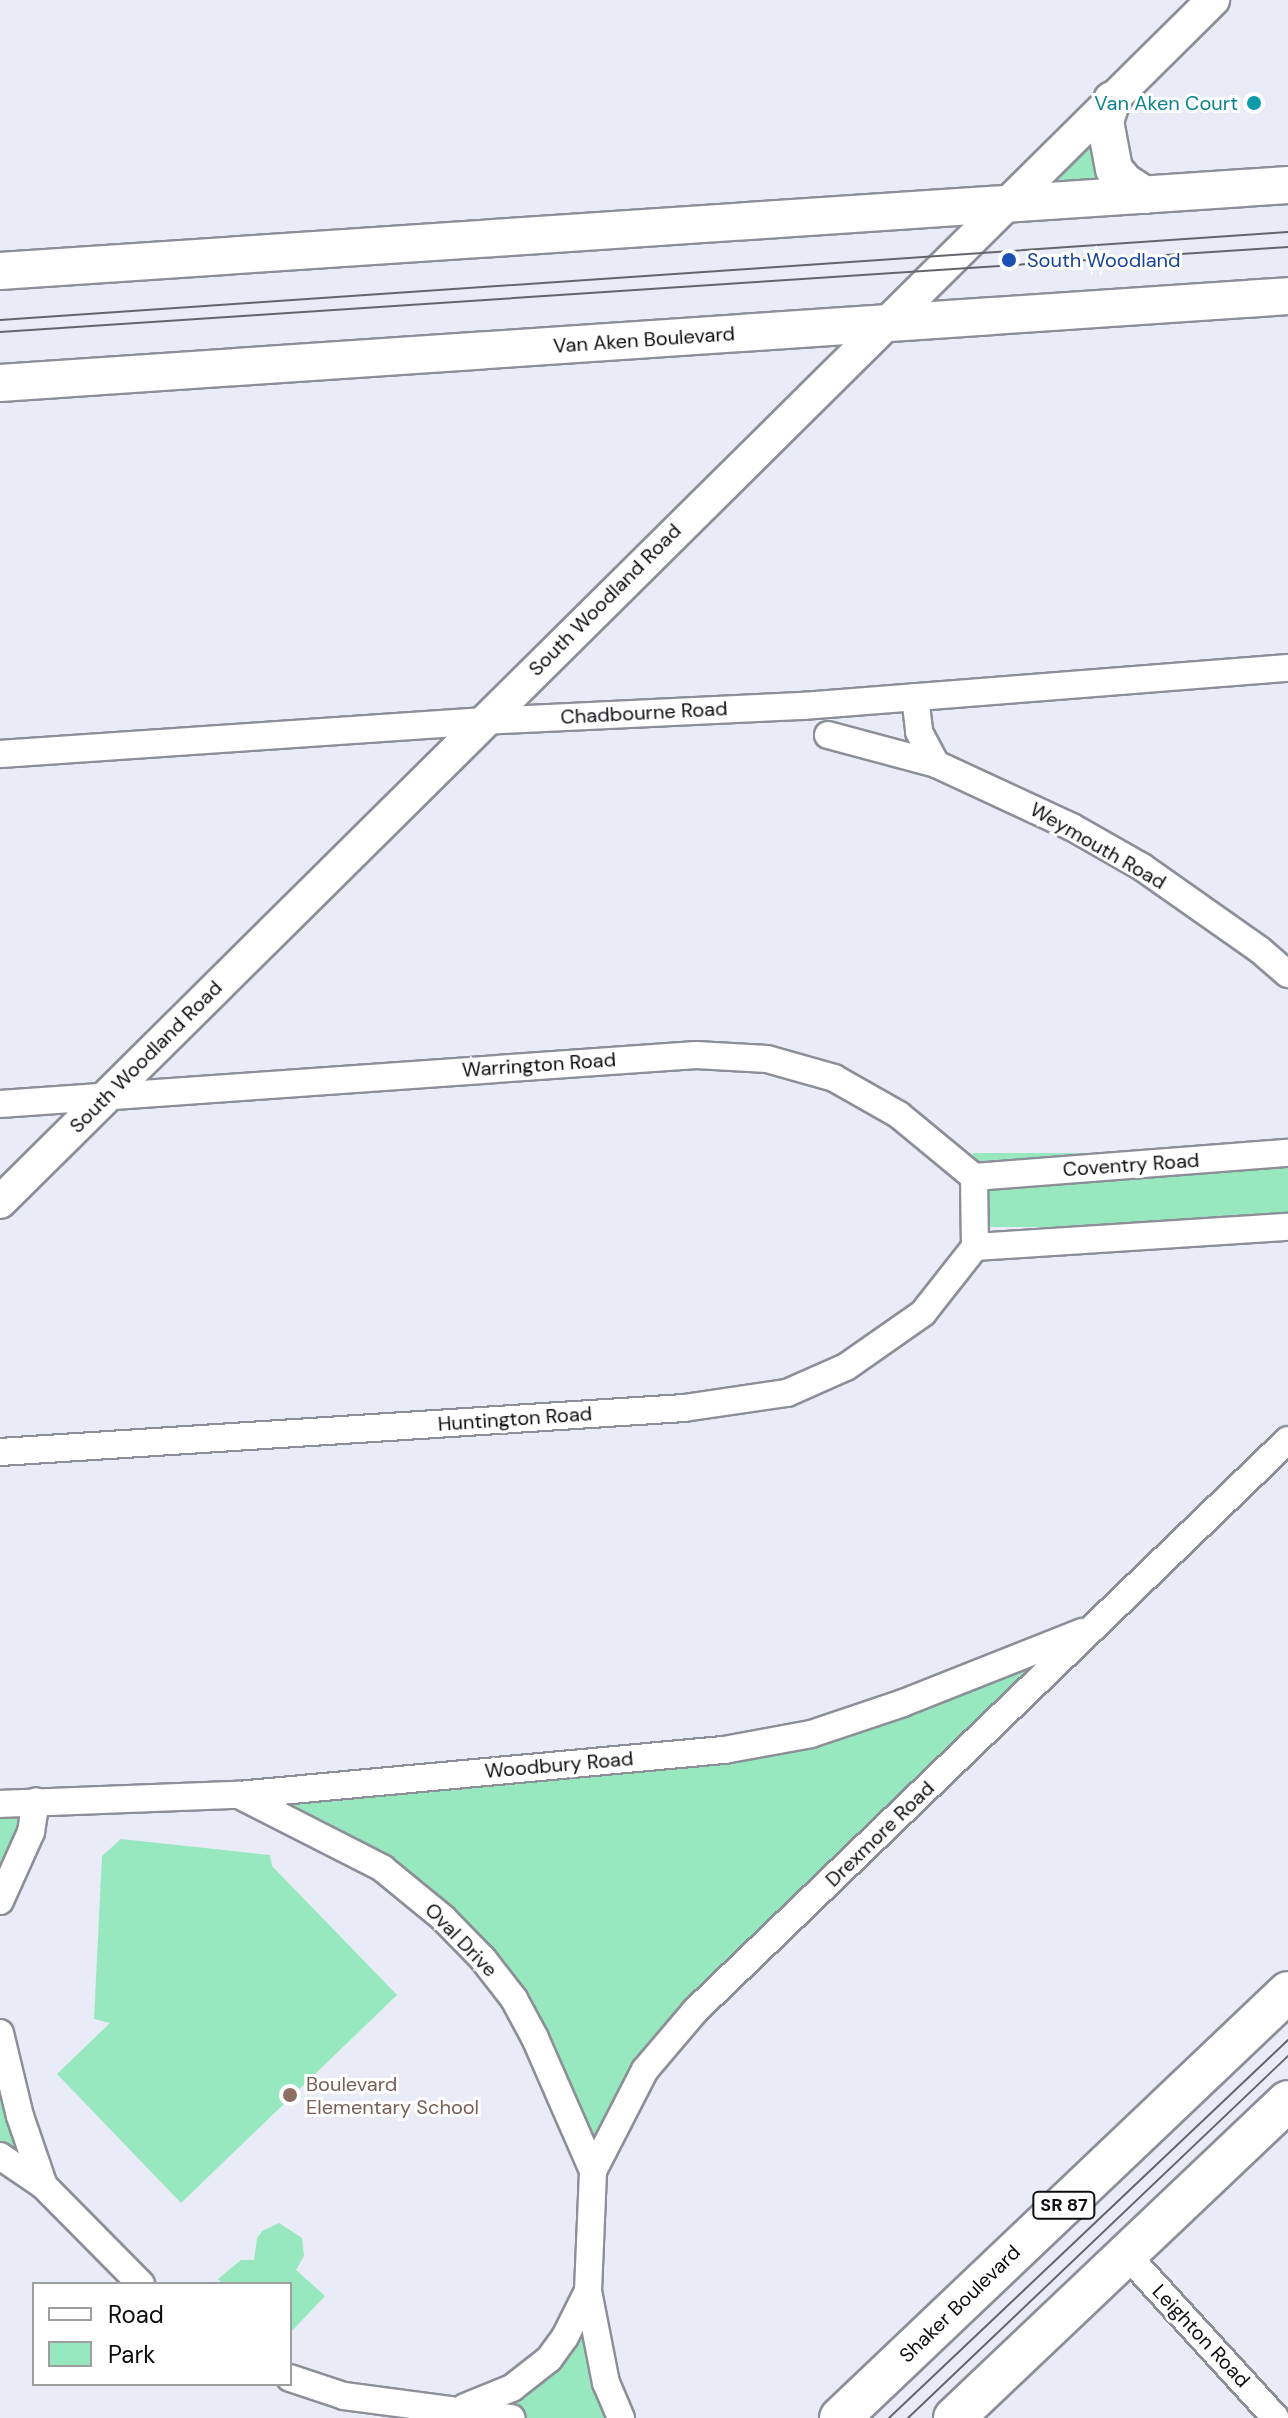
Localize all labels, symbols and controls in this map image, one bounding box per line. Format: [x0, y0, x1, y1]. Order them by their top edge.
place label: Van Aken Court [1094, 91, 1238, 115]
marker: Van Aken Court [1245, 94, 1263, 112]
place label: South Woodland [1027, 248, 1181, 272]
marker: South Woodland [998, 249, 1020, 271]
street label: Van Aken Boulevard [552, 322, 736, 358]
street label: South Woodland Road [524, 519, 686, 681]
street label: Chadbourne Road [560, 697, 728, 729]
street label: Weymouth Road [1026, 797, 1170, 895]
street label: South Woodland Road [65, 976, 227, 1138]
street label: Warrington Road [461, 1048, 617, 1082]
street label: Coventry Road [1062, 1148, 1200, 1182]
street label: Huntington Road [437, 1402, 593, 1436]
street label: Woodbury Road [484, 1747, 634, 1783]
street label: Drexmore Road [821, 1776, 939, 1892]
street label: Oval Drive [420, 1898, 502, 1982]
place label: Boulevard Elementary School [306, 2072, 479, 2119]
marker: Boulevard Elementary School [281, 2086, 299, 2104]
road number: SR 87 [1032, 2191, 1096, 2219]
street label: Shaker Boulevard [895, 2240, 1025, 2368]
street label: Leighton Road [1147, 2280, 1255, 2392]
legend [32, 2282, 292, 2386]
text: Road [108, 2299, 164, 2330]
text: Park [108, 2339, 155, 2370]

